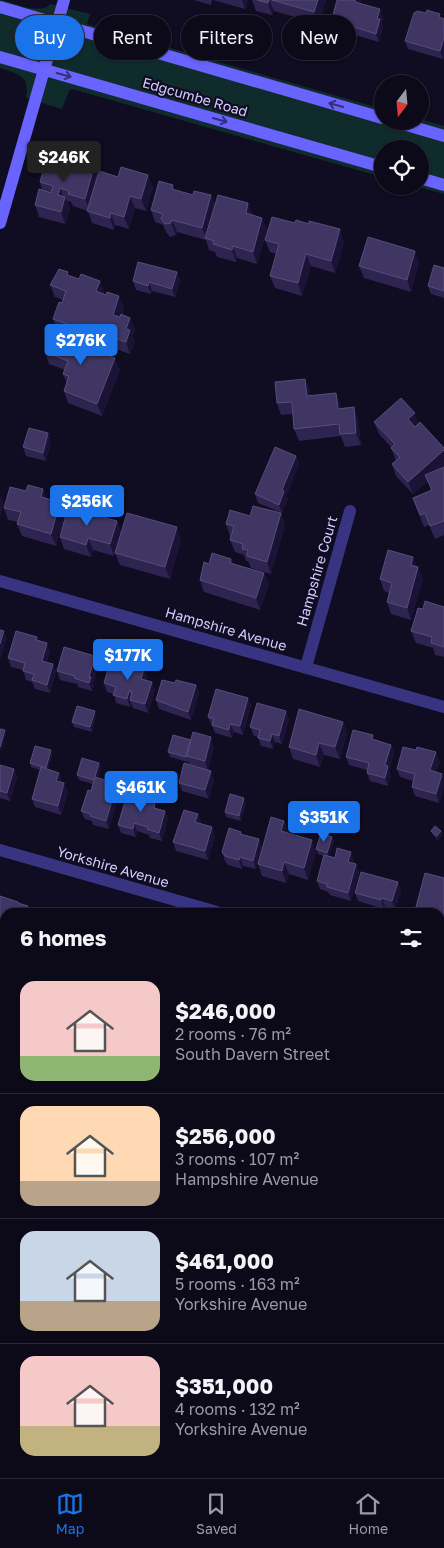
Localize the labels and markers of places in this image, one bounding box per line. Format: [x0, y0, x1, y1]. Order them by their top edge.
pin: $246K [29, 140, 99, 183]
pin: $276K [46, 324, 116, 366]
pin: $256K [52, 484, 122, 527]
pin: $177K [93, 638, 163, 681]
pin: $461K [106, 770, 176, 813]
pin: $351K [289, 800, 359, 843]

